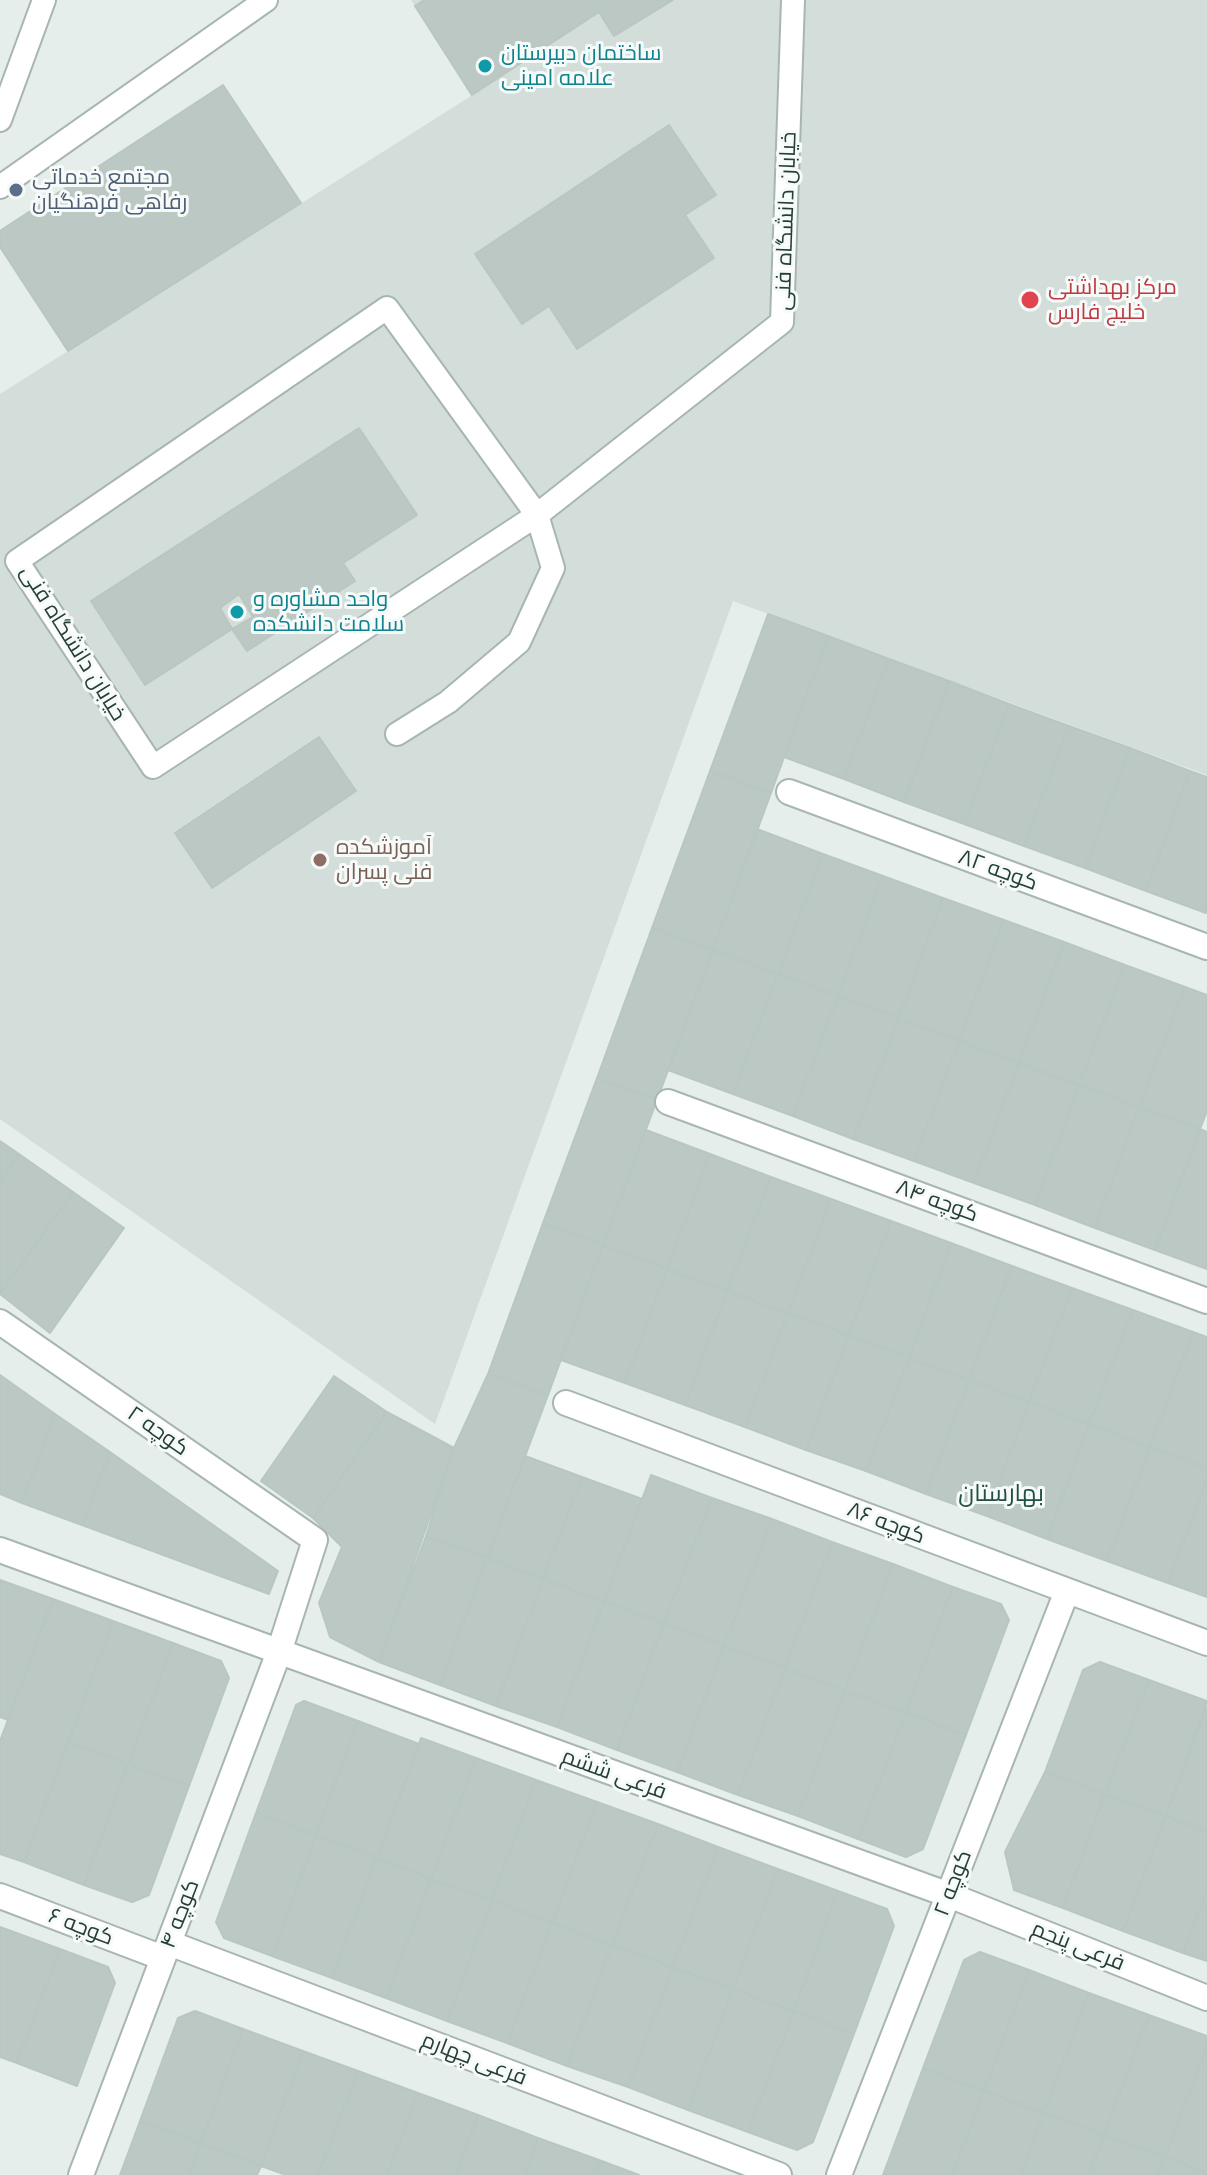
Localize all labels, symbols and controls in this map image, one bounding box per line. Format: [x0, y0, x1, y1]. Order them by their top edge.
place label: ساختمان دبیرستان علامه امینی [501, 40, 661, 92]
marker: ساختمان دبیرستان علامه امینی [476, 57, 494, 75]
street label: خیابان دانشگاه فنی [770, 131, 802, 311]
place label: مجتمع خدماتی رفاهی فرهنگیان [32, 164, 187, 216]
marker: مجتمع خدماتی رفاهی فرهنگیان [7, 181, 25, 199]
place label: مرکز بهداشتی خلیج فارس [1048, 274, 1177, 326]
marker: مرکز بهداشتی خلیج فارس [1019, 289, 1041, 311]
street label: خیابان دانشگاه فنی [14, 560, 132, 726]
place label: واحد مشاوره و سلامت دانشکده [253, 586, 404, 638]
marker: واحد مشاوره و سلامت دانشکده [228, 603, 246, 621]
place label: آموزشکده فنی پسران [336, 834, 432, 886]
street label: کوچه ۸۲ [955, 844, 1041, 896]
marker: آموزشکده فنی پسران [311, 851, 329, 869]
street label: کوچه ۸۴ [892, 1174, 982, 1228]
street label: کوچه ۲ [122, 1401, 194, 1461]
district label: بهارستان [958, 1480, 1044, 1508]
street label: کوچه ۸۶ [843, 1496, 929, 1550]
street label: فرعی ششم [558, 1743, 670, 1805]
street label: کوچه ۲ [928, 1846, 978, 1920]
street label: کوچه ۴ [155, 1876, 205, 1952]
street label: کوچه ۶ [45, 1903, 117, 1951]
street label: فرعی پنجم [1028, 1915, 1128, 1977]
street label: فرعی چهارم [418, 2027, 530, 2091]

